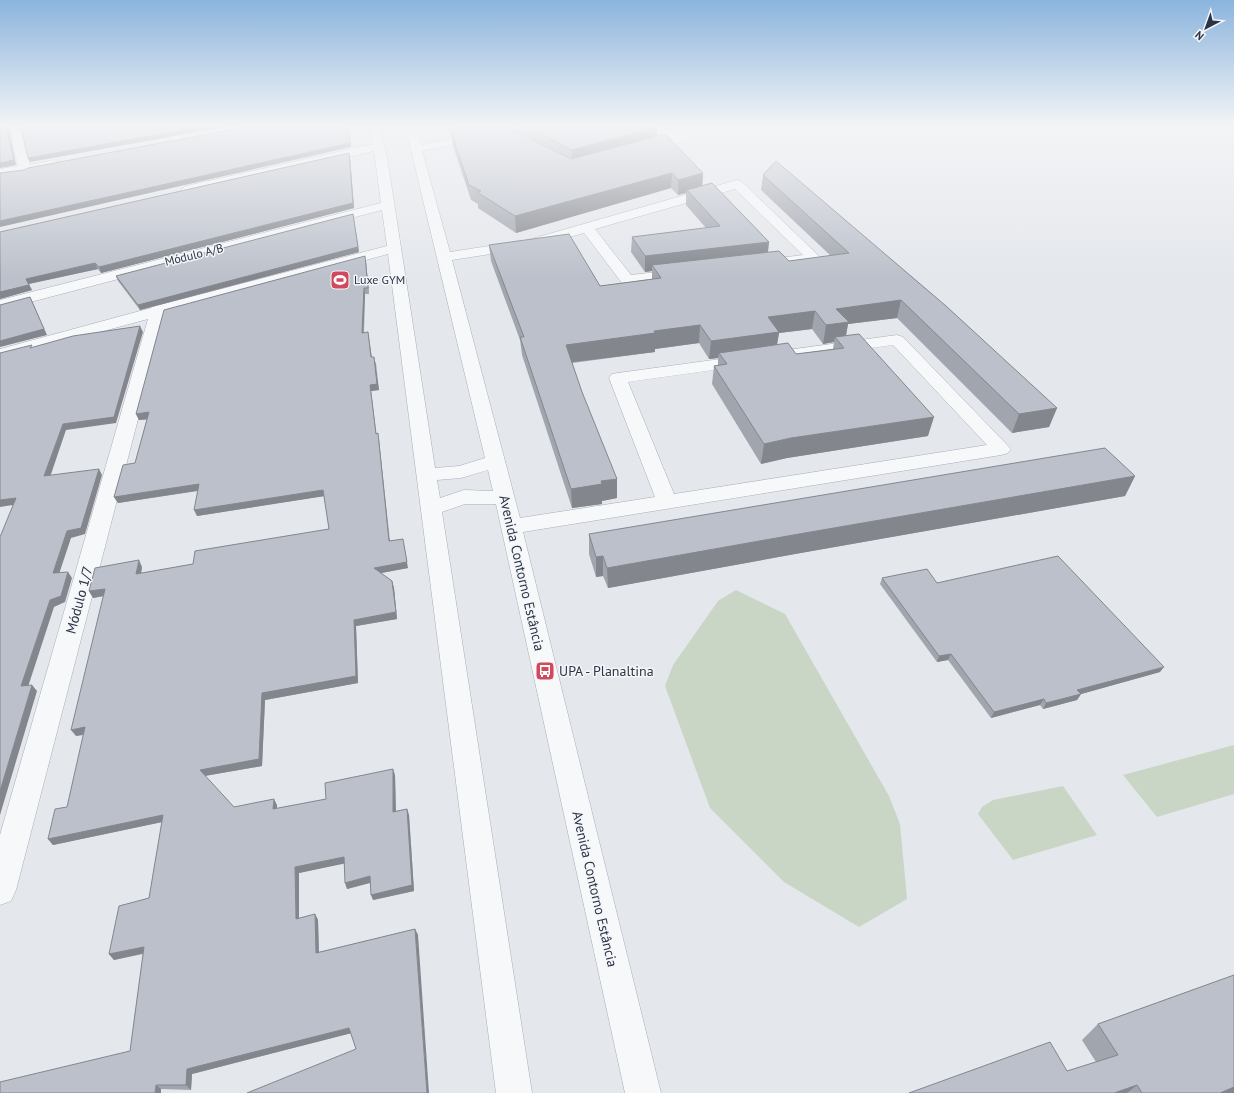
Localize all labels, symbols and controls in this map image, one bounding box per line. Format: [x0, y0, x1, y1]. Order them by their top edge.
north arrow [1186, 8, 1226, 48]
text: N [1192, 28, 1207, 43]
street label: Módulo A/B [163, 240, 225, 269]
sports icon: Luxe GYM [329, 269, 351, 291]
place label: Luxe GYM [354, 272, 405, 287]
street label: Avenida Contorno Estância [495, 493, 549, 653]
street label: Módulo 1/7 [61, 564, 97, 636]
bus stop icon: UPA - Planaltina [534, 660, 556, 682]
place label: UPA - Planaltina [559, 662, 654, 680]
street label: Avenida Contorno Estância [568, 809, 622, 969]

